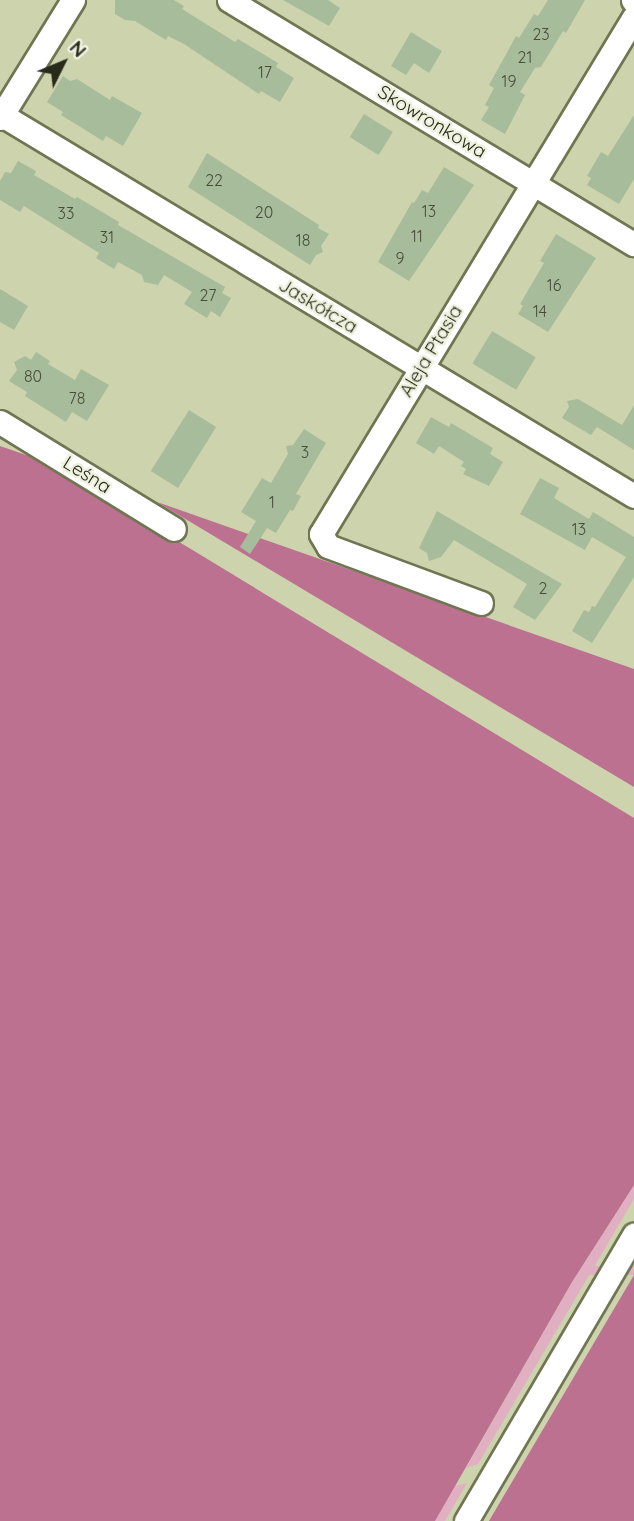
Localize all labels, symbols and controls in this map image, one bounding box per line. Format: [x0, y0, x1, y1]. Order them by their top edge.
house number: 23 [532, 24, 550, 44]
north arrow [28, 28, 98, 98]
text: N [65, 35, 92, 62]
house number: 21 [518, 47, 532, 67]
house number: 17 [258, 62, 272, 82]
house number: 19 [502, 71, 516, 91]
street label: Skowronkowa [374, 81, 490, 163]
house number: 22 [205, 170, 223, 190]
house number: 13 [422, 201, 436, 221]
house number: 20 [255, 202, 273, 222]
house number: 33 [58, 203, 74, 223]
house number: 11 [411, 226, 423, 246]
house number: 31 [100, 227, 114, 247]
house number: 18 [296, 230, 310, 250]
house number: 9 [396, 248, 404, 268]
street label: Jaskółcza [275, 274, 361, 338]
house number: 16 [547, 275, 561, 295]
house number: 27 [200, 285, 216, 305]
street label: Aleja Ptasia [395, 301, 467, 401]
house number: 14 [533, 301, 547, 321]
house number: 80 [24, 366, 42, 386]
house number: 78 [69, 388, 85, 408]
house number: 3 [301, 442, 309, 462]
street label: Leśna [59, 451, 115, 499]
house number: 1 [269, 492, 275, 512]
house number: 13 [572, 519, 586, 539]
house number: 2 [539, 578, 547, 598]

